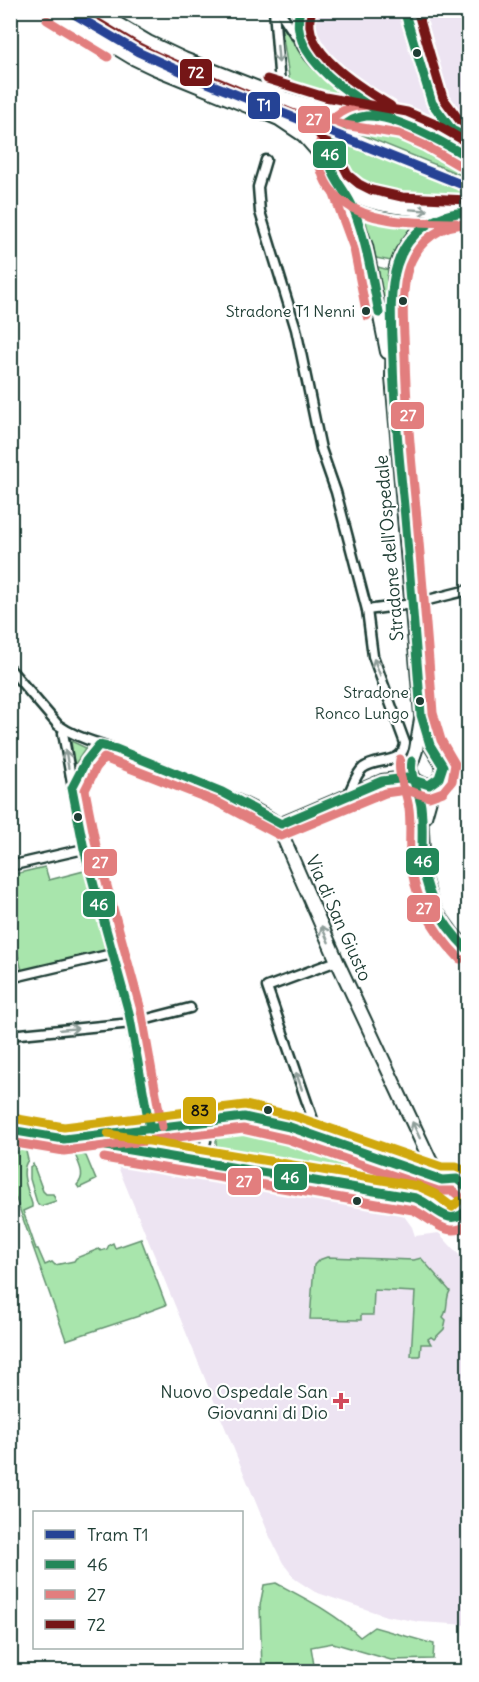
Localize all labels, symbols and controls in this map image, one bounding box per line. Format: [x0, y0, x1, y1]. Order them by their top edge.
one-way arrow [273, 43, 284, 63]
unlabelled marker [411, 47, 423, 59]
line badge: 72 [179, 58, 213, 87]
text: 72 [188, 62, 205, 82]
line badge: T1 [247, 91, 281, 120]
text: T1 [257, 95, 271, 115]
line badge: 27 [297, 105, 331, 134]
text: 27 [306, 109, 322, 129]
line badge: 46 [312, 140, 347, 169]
text: 46 [321, 144, 339, 164]
one-way arrow [408, 204, 428, 215]
unlabelled marker [397, 295, 409, 307]
place label: Stradone T1 Nenni [226, 301, 355, 321]
marker: Stradone T1 Nenni [360, 305, 372, 317]
line badge: 27 [390, 401, 425, 430]
text: 27 [400, 405, 416, 425]
street label: Stradone dell'Ospedale [369, 454, 409, 642]
one-way arrow [371, 658, 382, 676]
place label: Stradone Ronco Lungo [315, 682, 409, 723]
marker: Stradone Ronco Lungo [414, 695, 426, 707]
one-way arrow [62, 749, 73, 769]
unlabelled marker [72, 811, 84, 823]
line badge: 46 [405, 847, 440, 876]
line badge: 27 [83, 848, 118, 877]
street label: Via di San Giusto [301, 851, 377, 985]
text: 46 [414, 851, 432, 871]
text: 27 [92, 852, 108, 872]
line badge: 46 [82, 890, 116, 918]
text: 46 [90, 894, 108, 914]
line badge: 27 [406, 894, 441, 923]
text: 27 [416, 898, 432, 918]
one-way arrow [319, 925, 330, 943]
one-way arrow [58, 1023, 78, 1034]
one-way arrow [293, 1072, 304, 1091]
line badge: 83 [182, 1096, 217, 1125]
text: 83 [191, 1100, 209, 1120]
unlabelled marker [262, 1104, 274, 1116]
one-way arrow [409, 1122, 421, 1140]
line badge: 46 [273, 1163, 308, 1191]
line badge: 27 [227, 1167, 262, 1196]
text: 46 [281, 1167, 299, 1187]
text: 27 [236, 1171, 252, 1191]
unlabelled marker [351, 1195, 363, 1207]
place label: Nuovo Ospedale San Giovanni di Dio [160, 1380, 328, 1424]
marker: Nuovo Ospedale San Giovanni di Dio [332, 1392, 350, 1410]
legend [33, 1511, 243, 1649]
text: Tram T1 [87, 1523, 149, 1546]
text: 46 [87, 1553, 108, 1576]
text: 27 [87, 1583, 106, 1606]
text: 72 [87, 1613, 106, 1636]

